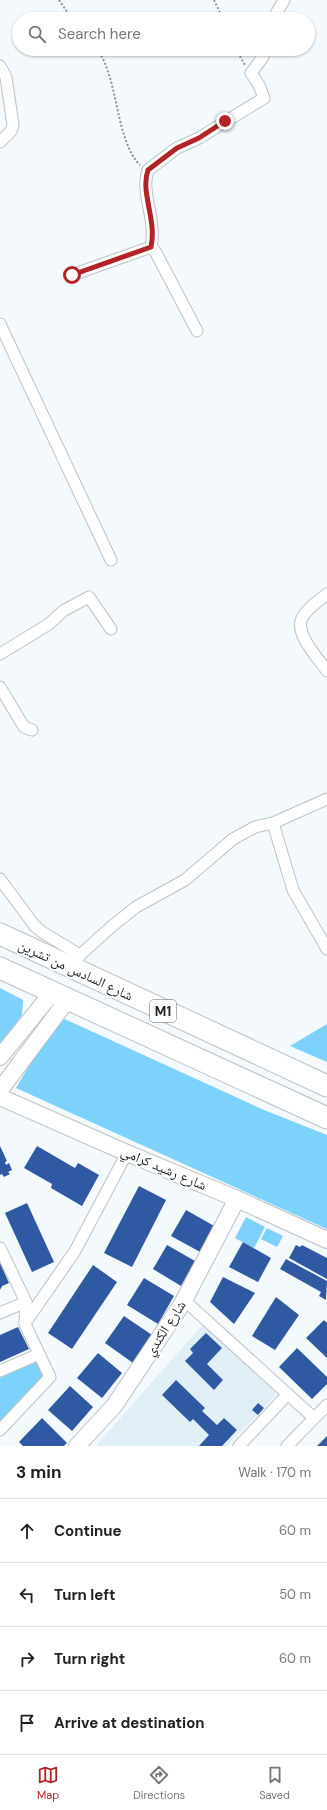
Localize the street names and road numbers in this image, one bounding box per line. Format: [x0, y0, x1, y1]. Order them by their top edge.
street label: شارع السادس من تشرين [15, 936, 136, 1005]
road number: M1 [150, 1000, 176, 1022]
street label: شارع رشيد كرامي [118, 1142, 209, 1196]
street label: شارع الكندي [140, 1297, 192, 1360]

